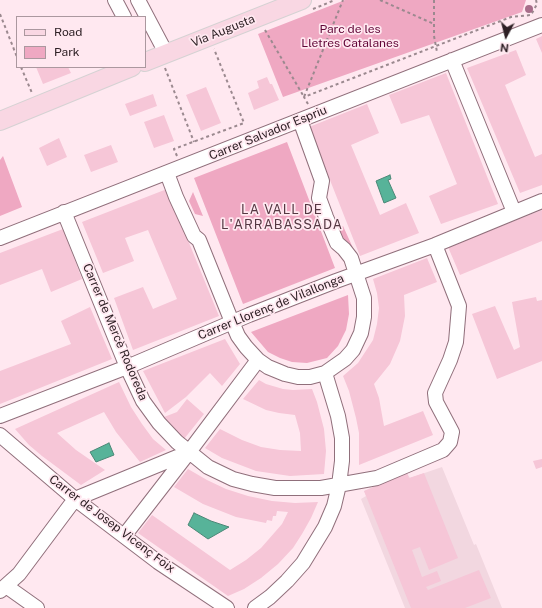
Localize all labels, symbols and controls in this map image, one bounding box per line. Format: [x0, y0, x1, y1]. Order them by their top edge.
street label: Via Augusta [189, 12, 257, 50]
legend [16, 16, 146, 68]
north arrow [486, 16, 526, 56]
park label: Parc de les Lletres Catalanes [301, 22, 399, 50]
text: Road [54, 25, 82, 39]
text: N [500, 41, 510, 54]
text: Park [54, 45, 80, 59]
street label: Carrer Salvador Espriu [207, 103, 329, 163]
district label: LA VALL DE L'ARRABASSADA [221, 202, 343, 233]
street label: Carrer de Mercè Rodoreda [80, 261, 150, 403]
street label: Carrer Llorenç de Vilallonga [196, 271, 346, 343]
street label: Carrer de Josep Vicenç Foix [46, 472, 178, 576]

